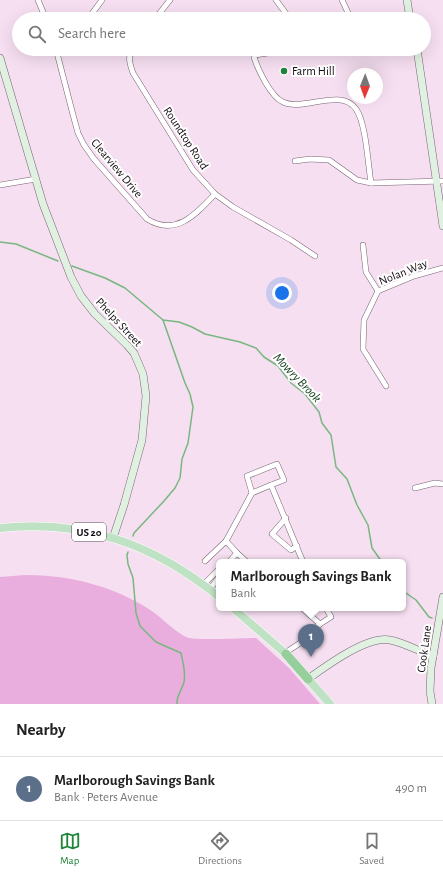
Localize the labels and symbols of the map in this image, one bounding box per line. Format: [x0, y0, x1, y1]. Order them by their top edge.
place label: Farm Hill [292, 65, 335, 77]
marker: Farm Hill [279, 66, 289, 76]
north arrow [347, 68, 383, 104]
street label: Roundtop Road [161, 105, 211, 171]
street label: Clearview Drive [89, 136, 145, 200]
street label: Nolan Way [377, 257, 429, 288]
your location [272, 283, 292, 303]
street label: Phelps Street [94, 295, 145, 349]
water label: Mowry Brook [270, 351, 323, 405]
road number: US 20 [72, 523, 106, 541]
pin: 1 [298, 624, 324, 657]
street label: Cook Lane [415, 625, 433, 673]

